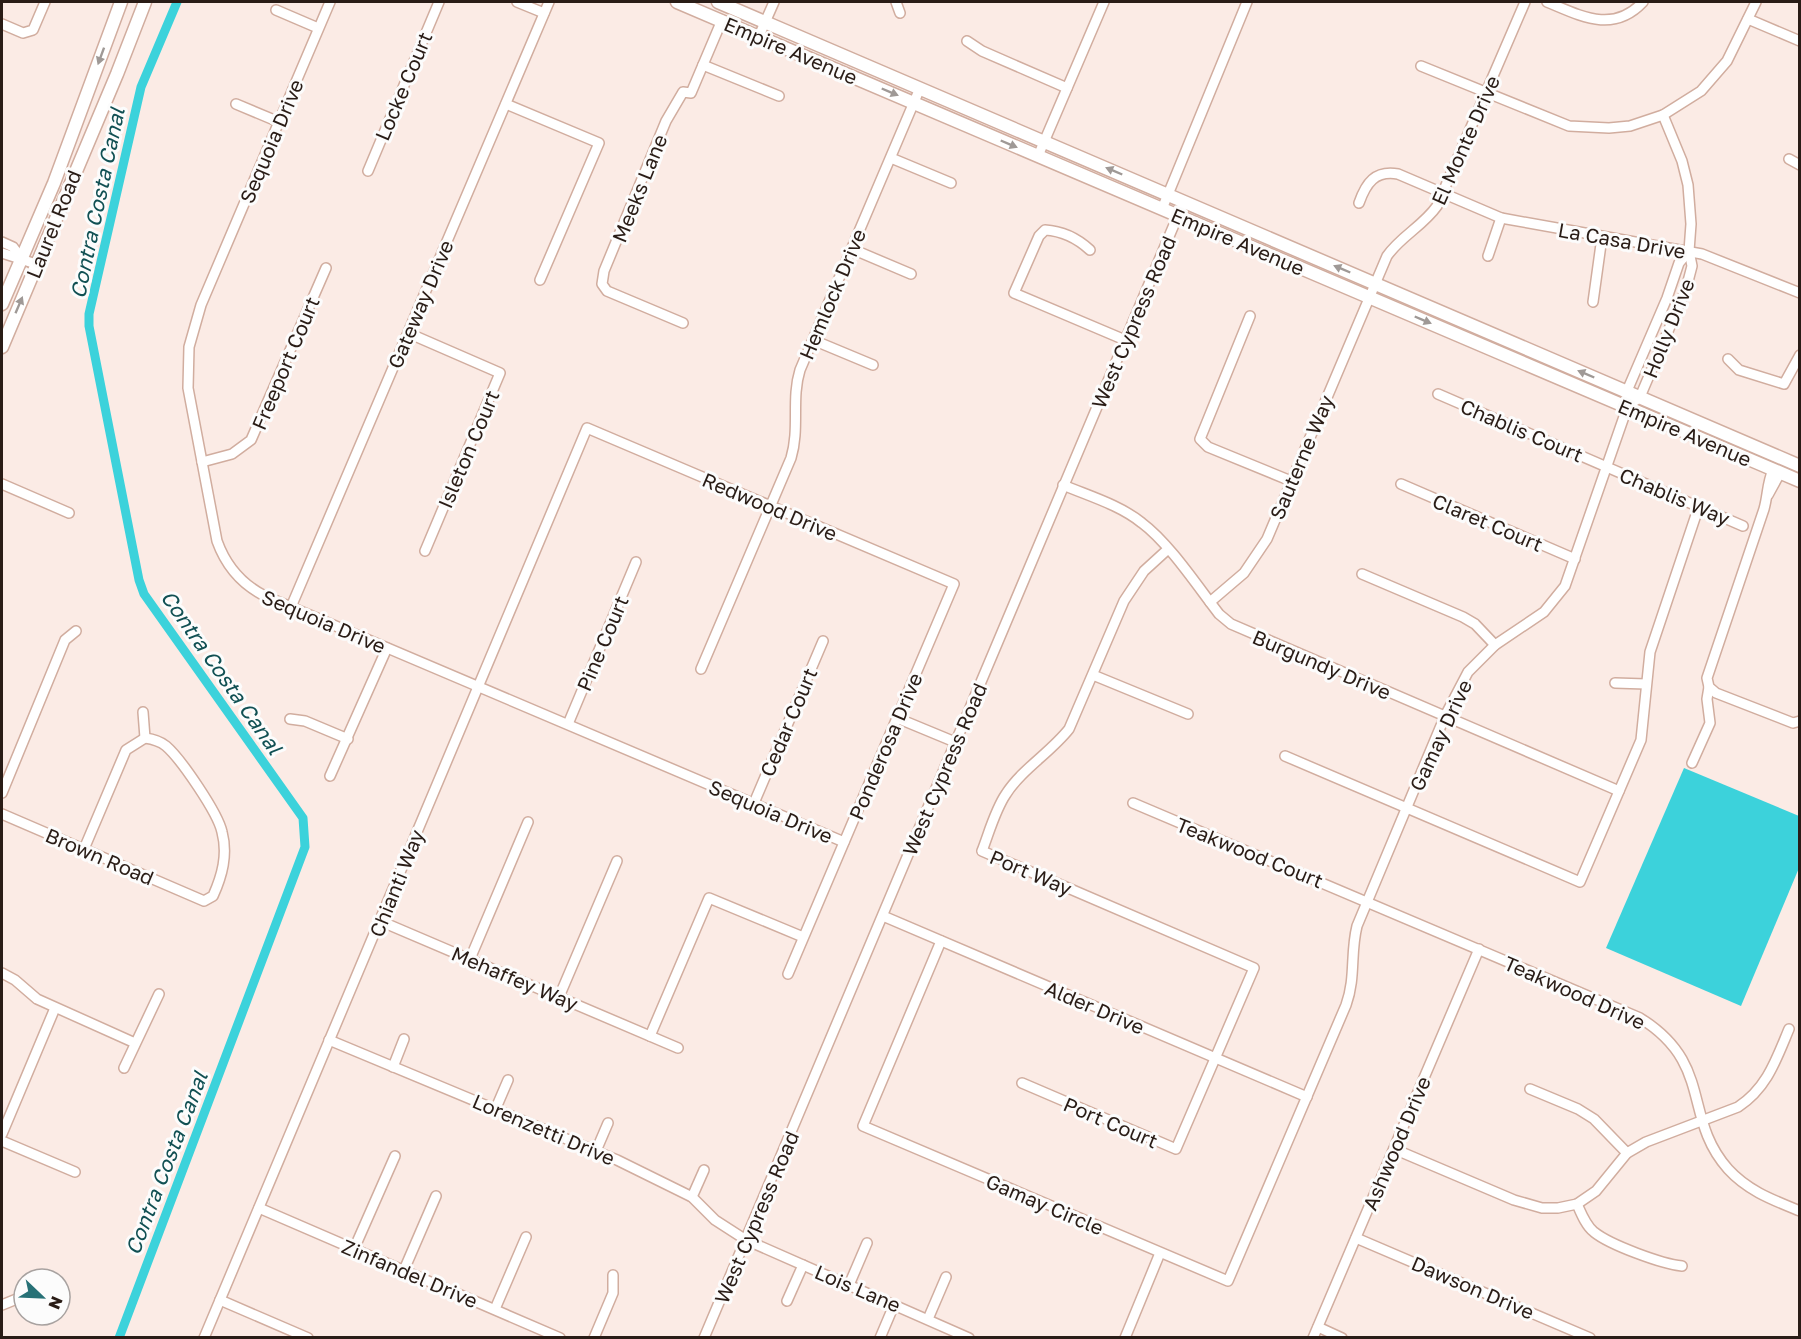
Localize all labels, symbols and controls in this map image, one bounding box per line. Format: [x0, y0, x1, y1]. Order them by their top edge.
street label: Empire Avenue [721, 11, 861, 89]
street label: Locke Court [369, 28, 437, 144]
one-way arrow [96, 48, 106, 66]
street label: El Monte Drive [1426, 72, 1504, 208]
street label: Sequoia Drive [234, 76, 308, 206]
one-way arrow [881, 88, 899, 97]
water label: Contra Costa Canal [64, 104, 130, 301]
street label: Meeks Lane [607, 131, 671, 245]
one-way arrow [1000, 140, 1018, 149]
street label: Laurel Road [20, 166, 86, 282]
one-way arrow [1105, 167, 1122, 176]
street label: Empire Avenue [1168, 202, 1308, 280]
street label: La Casa Drive [1556, 217, 1688, 263]
street label: Hemlock Drive [794, 225, 870, 363]
street label: West Cypress Road [1086, 232, 1180, 412]
street label: Gateway Drive [382, 236, 458, 372]
one-way arrow [1332, 264, 1350, 274]
street label: Holly Drive [1637, 275, 1699, 381]
street label: Freeport Court [246, 293, 324, 433]
one-way arrow [14, 296, 24, 314]
one-way arrow [1414, 316, 1432, 325]
one-way arrow [1577, 369, 1595, 378]
street label: Isleton Court [432, 386, 504, 512]
street label: Sauterne Way [1264, 391, 1338, 523]
street label: Chablis Court [1457, 393, 1587, 467]
street label: Empire Avenue [1615, 393, 1755, 471]
street label: Chablis Way [1616, 462, 1734, 530]
street label: Redwood Drive [699, 467, 841, 545]
street label: Claret Court [1429, 488, 1547, 556]
street label: Sequoia Drive [259, 584, 389, 658]
water label: Contra Costa Canal [156, 585, 289, 760]
street label: Pine Court [571, 592, 633, 694]
street label: Burgundy Drive [1249, 624, 1395, 704]
street label: Cedar Court [754, 664, 822, 780]
street label: Ponderosa Drive [843, 669, 927, 823]
street label: Gamay Drive [1404, 676, 1476, 794]
street label: West Cypress Road [897, 679, 991, 859]
street label: Sequoia Drive [706, 774, 836, 848]
street label: Teakwood Court [1173, 812, 1327, 892]
street label: Brown Road [42, 822, 158, 890]
street label: Chianti Way [364, 826, 428, 940]
street label: Port Way [986, 844, 1076, 900]
street label: Mehaffey Way [448, 941, 582, 1015]
street label: Teakwood Drive [1501, 950, 1649, 1034]
street label: Alder Drive [1042, 975, 1148, 1039]
water label: Contra Costa Canal [119, 1066, 213, 1258]
street label: Ashwood Drive [1357, 1073, 1435, 1213]
street label: Lorenzetti Drive [469, 1088, 619, 1170]
street label: Port Court [1060, 1091, 1162, 1153]
street label: West Cypress Road [709, 1127, 803, 1307]
street label: Gamay Circle [983, 1168, 1107, 1240]
street label: Zinfandel Drive [339, 1234, 481, 1312]
street label: Dawson Drive [1408, 1250, 1538, 1324]
street label: Lois Lane [811, 1259, 905, 1317]
north arrow [12, 1267, 72, 1327]
text: N [44, 1293, 67, 1312]

